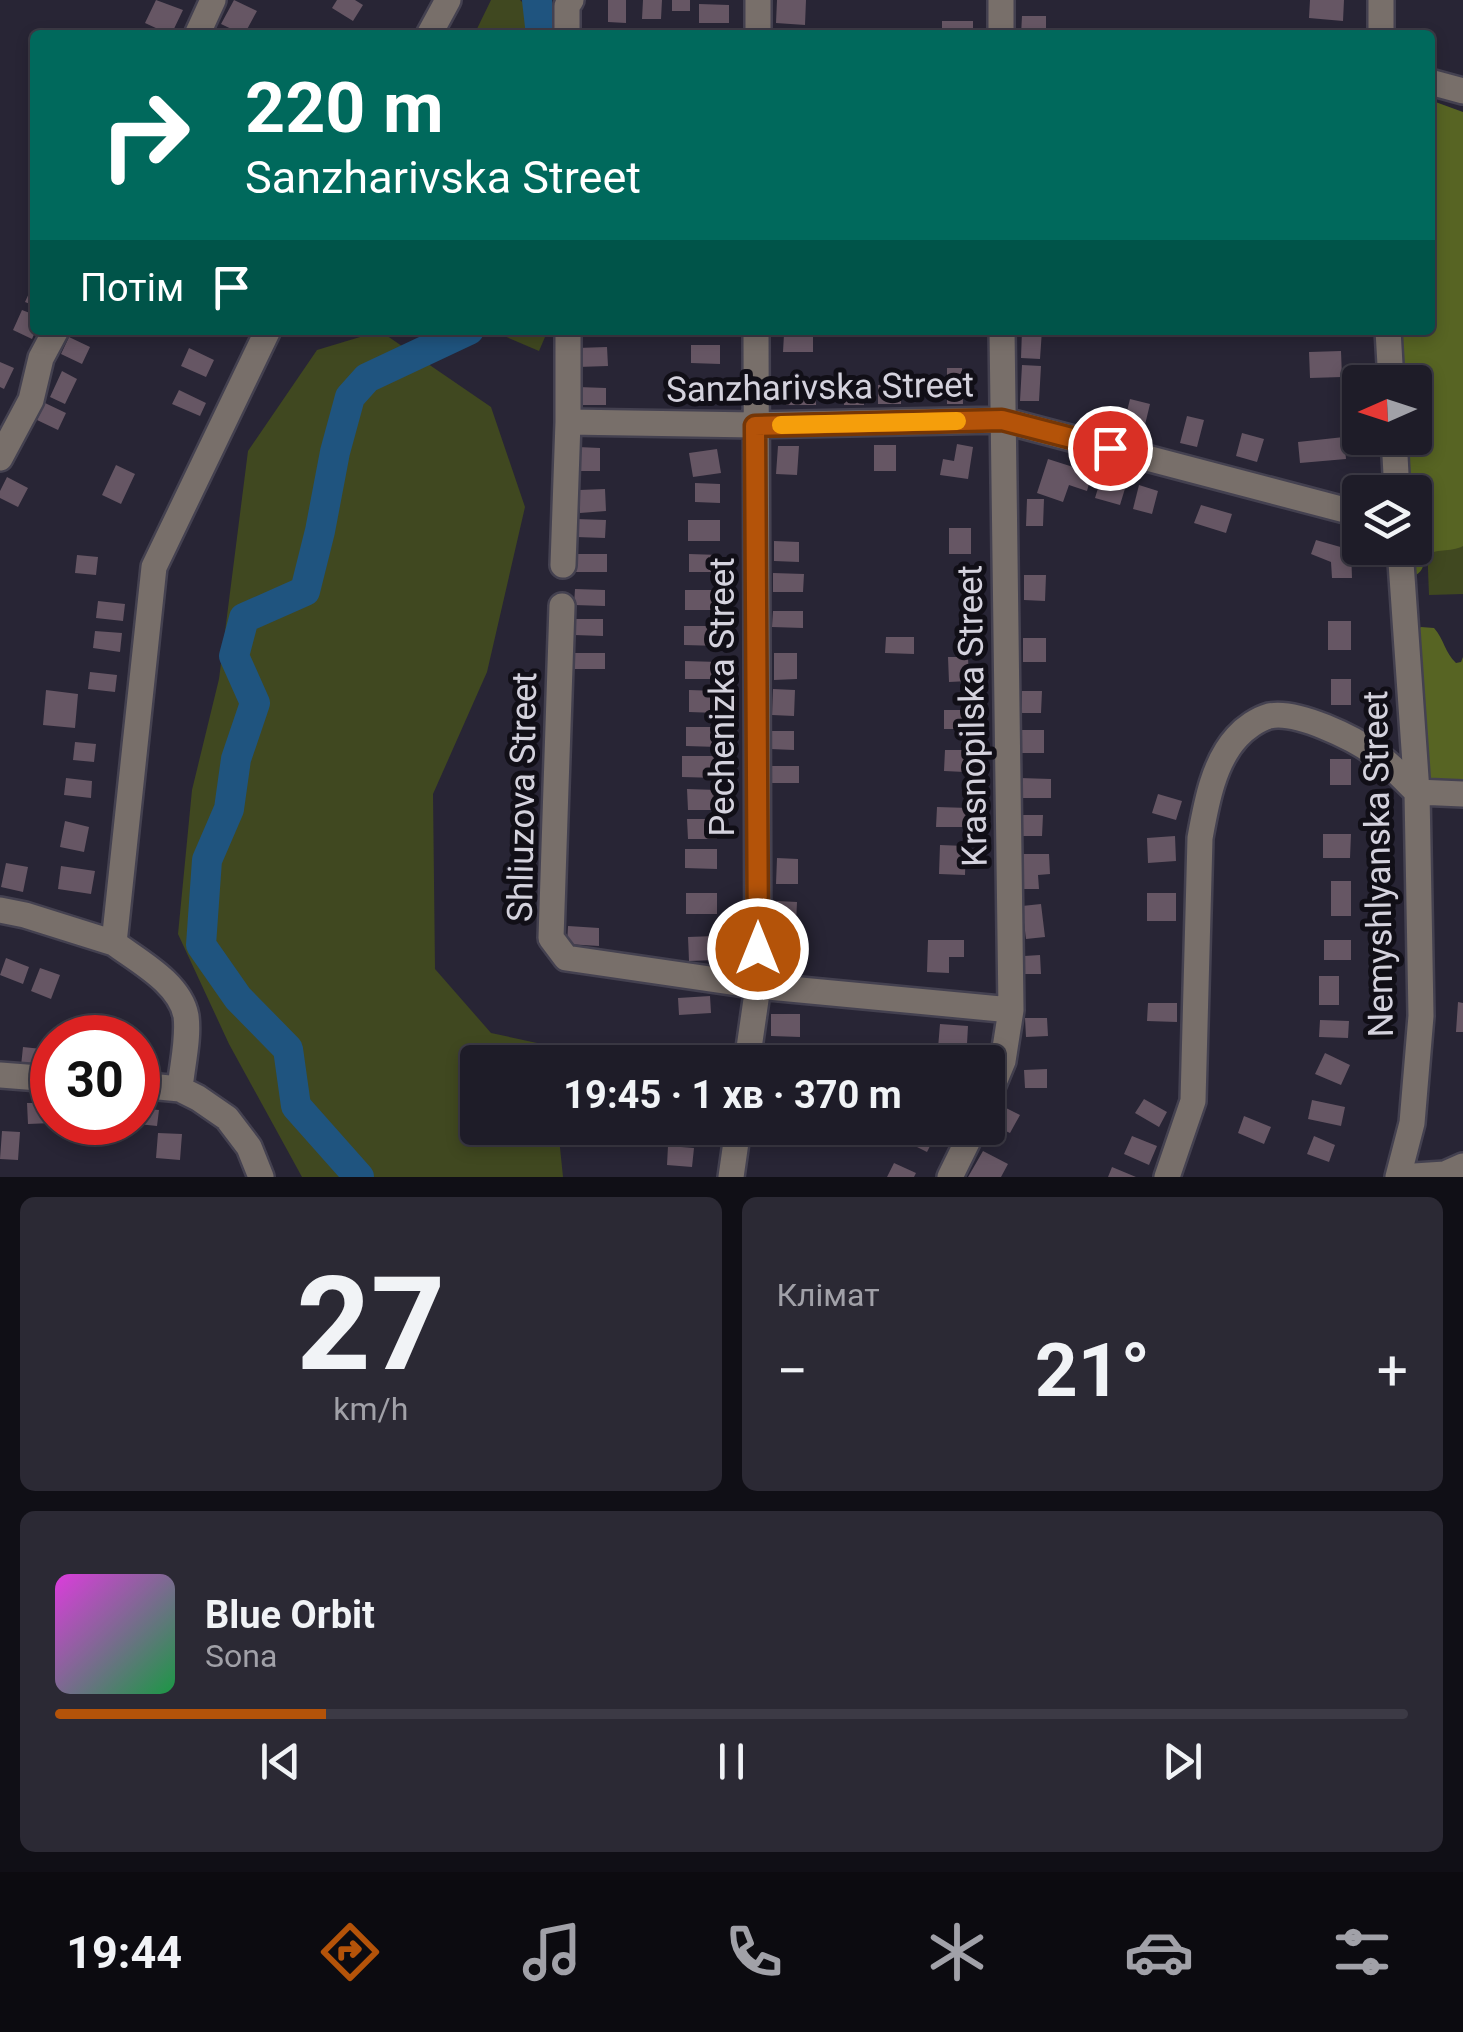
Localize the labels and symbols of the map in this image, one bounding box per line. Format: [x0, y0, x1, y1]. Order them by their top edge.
street label: Sanzharivska Street [666, 364, 974, 411]
north arrow [1342, 365, 1432, 455]
pin [1068, 406, 1153, 491]
street label: Pechenizka Street [702, 557, 743, 837]
street label: Krasnopilska Street [949, 565, 996, 867]
street label: Shliuzova Street [500, 672, 545, 922]
street label: Nemyshlyanska Street [1355, 690, 1402, 1038]
position arrow [706, 897, 810, 1001]
speed limit sign: 30 [30, 1015, 160, 1145]

